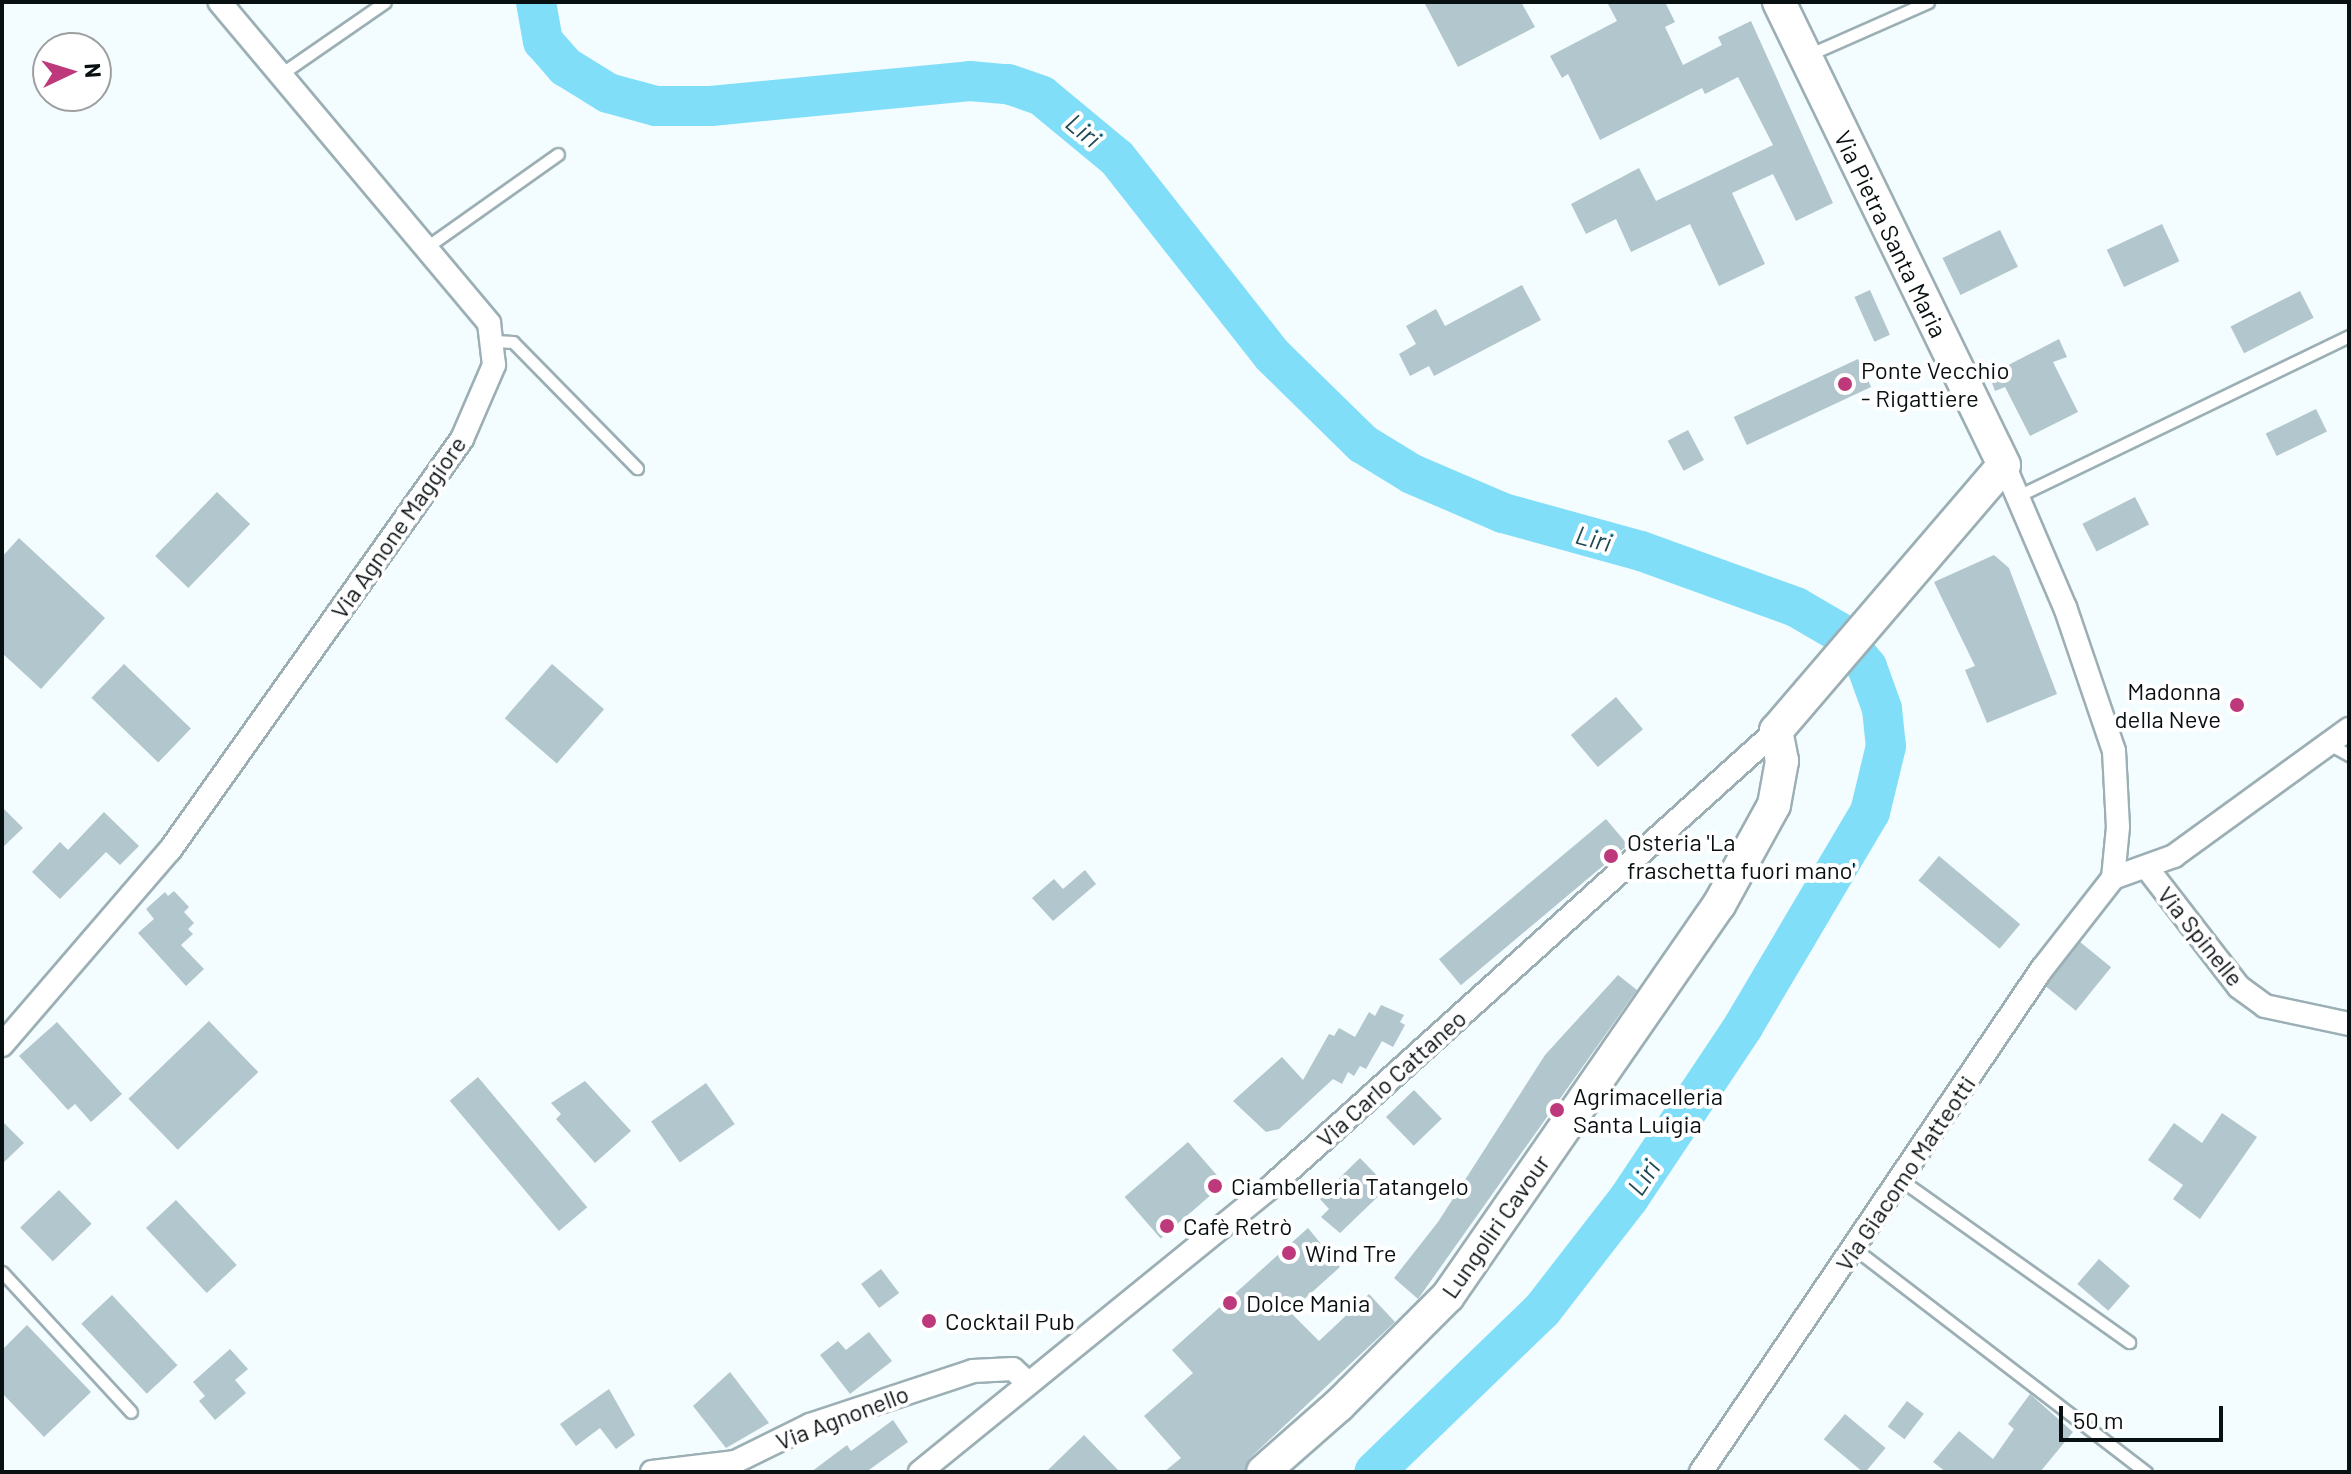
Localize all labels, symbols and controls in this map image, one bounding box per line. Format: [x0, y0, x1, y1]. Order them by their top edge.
north arrow [32, 32, 112, 112]
text: N [80, 62, 107, 79]
water label: Liri [1060, 106, 1108, 154]
street label: Via Pietra Santa Maria [1828, 126, 1954, 342]
place label: Ponte Vecchio - Rigattiere [1861, 356, 2010, 412]
marker: Ponte Vecchio - Rigattiere [1836, 375, 1854, 393]
street label: Via Agnone Maggiore [324, 430, 472, 624]
water label: Liri [1572, 518, 1616, 558]
place label: Madonna della Neve [2115, 677, 2221, 733]
marker: Madonna della Neve [2228, 696, 2246, 714]
place label: Osteria 'La fraschetta fuori mano' [1627, 828, 1855, 884]
marker: Osteria 'La fraschetta fuori mano' [1602, 847, 1620, 865]
street label: Via Spinelle [2152, 880, 2250, 992]
street label: Via Carlo Cattaneo [1310, 1003, 1472, 1153]
street label: Via Giacomo Matteotti [1829, 1070, 1981, 1276]
place label: Agrimacelleria Santa Luigia [1573, 1082, 1723, 1138]
marker: Agrimacelleria Santa Luigia [1548, 1101, 1566, 1119]
street label: Lungoliri Cavour [1435, 1149, 1555, 1303]
water label: Liri [1620, 1153, 1666, 1201]
place label: Ciambelleria Tatangelo [1231, 1172, 1469, 1200]
marker: Ciambelleria Tatangelo [1206, 1177, 1224, 1195]
place label: Cafè Retrò [1183, 1212, 1292, 1240]
marker: Cafè Retrò [1158, 1217, 1176, 1235]
place label: Wind Tre [1305, 1239, 1397, 1267]
marker: Wind Tre [1280, 1244, 1298, 1262]
place label: Dolce Mania [1246, 1289, 1370, 1317]
marker: Dolce Mania [1221, 1294, 1239, 1312]
place label: Cocktail Pub [945, 1307, 1075, 1335]
marker: Cocktail Pub [920, 1312, 938, 1330]
street label: Via Agnonello [772, 1379, 912, 1455]
scale bar [2063, 1390, 2227, 1440]
text: 50 m [2073, 1405, 2124, 1434]

